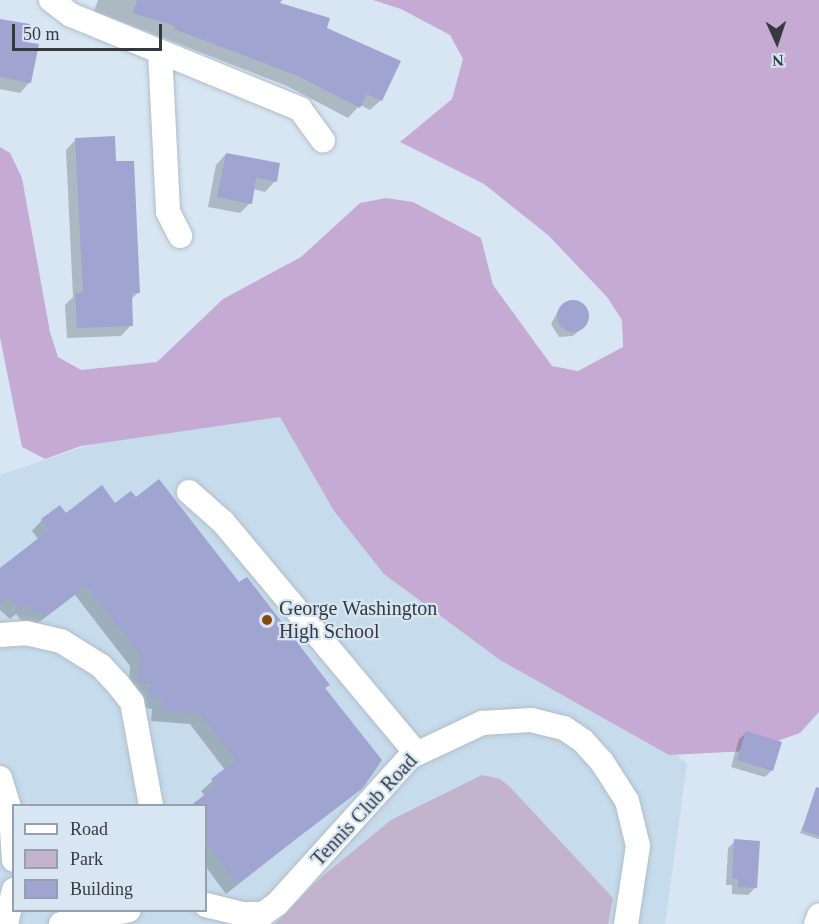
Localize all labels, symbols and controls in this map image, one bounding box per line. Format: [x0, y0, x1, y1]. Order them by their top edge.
scale bar [15, 12, 165, 50]
north arrow [747, 12, 807, 72]
text: 50 m [23, 24, 60, 44]
text: N [772, 52, 784, 69]
place label: George Washington High School [279, 596, 438, 643]
marker: George Washington High School [260, 613, 274, 627]
street label: Tennis Club Road [306, 749, 422, 871]
legend [12, 804, 207, 912]
text: Road [70, 819, 108, 839]
text: Park [70, 849, 103, 869]
text: Building [70, 879, 133, 899]

